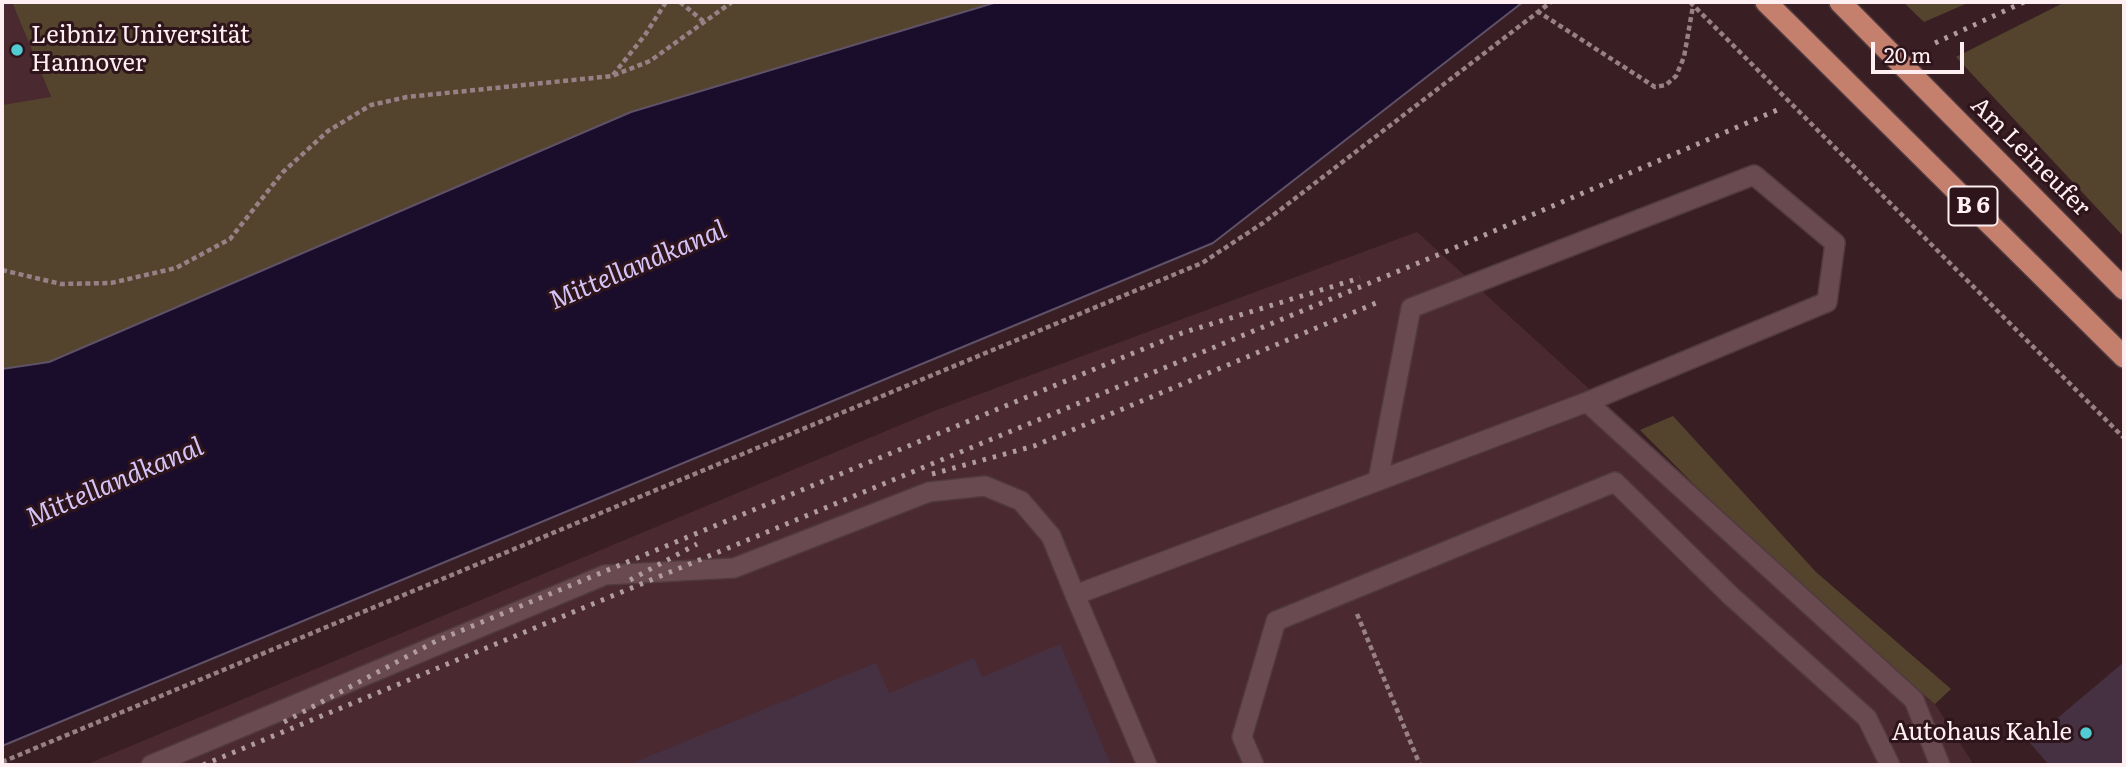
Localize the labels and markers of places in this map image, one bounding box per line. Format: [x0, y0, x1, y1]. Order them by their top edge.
place label: Leibniz Universität Hannover [31, 22, 250, 78]
marker: Leibniz Universität Hannover [9, 42, 25, 58]
place label: Autohaus Kahle [1892, 719, 2072, 747]
marker: Autohaus Kahle [2078, 725, 2094, 741]

